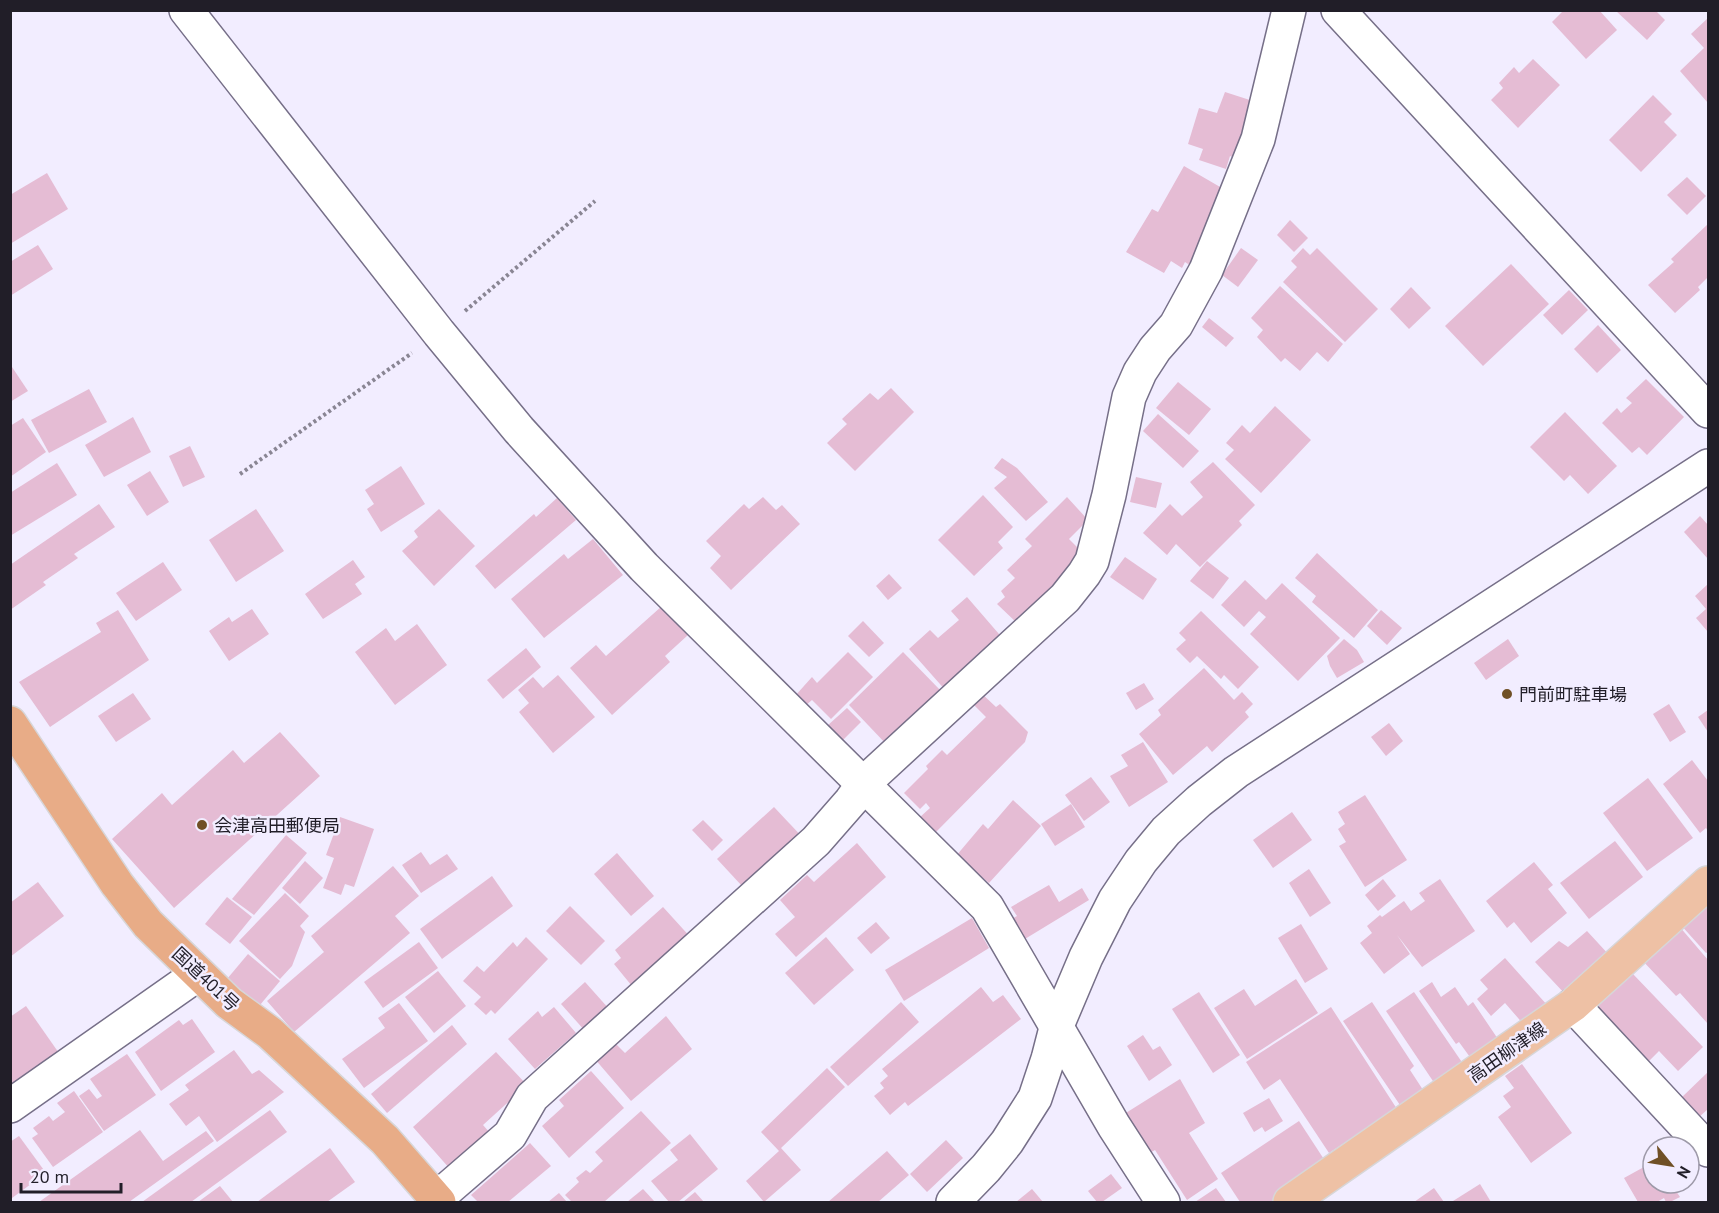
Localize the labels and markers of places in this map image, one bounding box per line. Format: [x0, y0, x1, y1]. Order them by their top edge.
place label: 門前町駐車場 [1519, 683, 1627, 706]
marker: 門前町駐車場 [1500, 687, 1514, 701]
place label: 会津高田郵便局 [214, 814, 340, 837]
marker: 会津高田郵便局 [195, 818, 209, 832]

